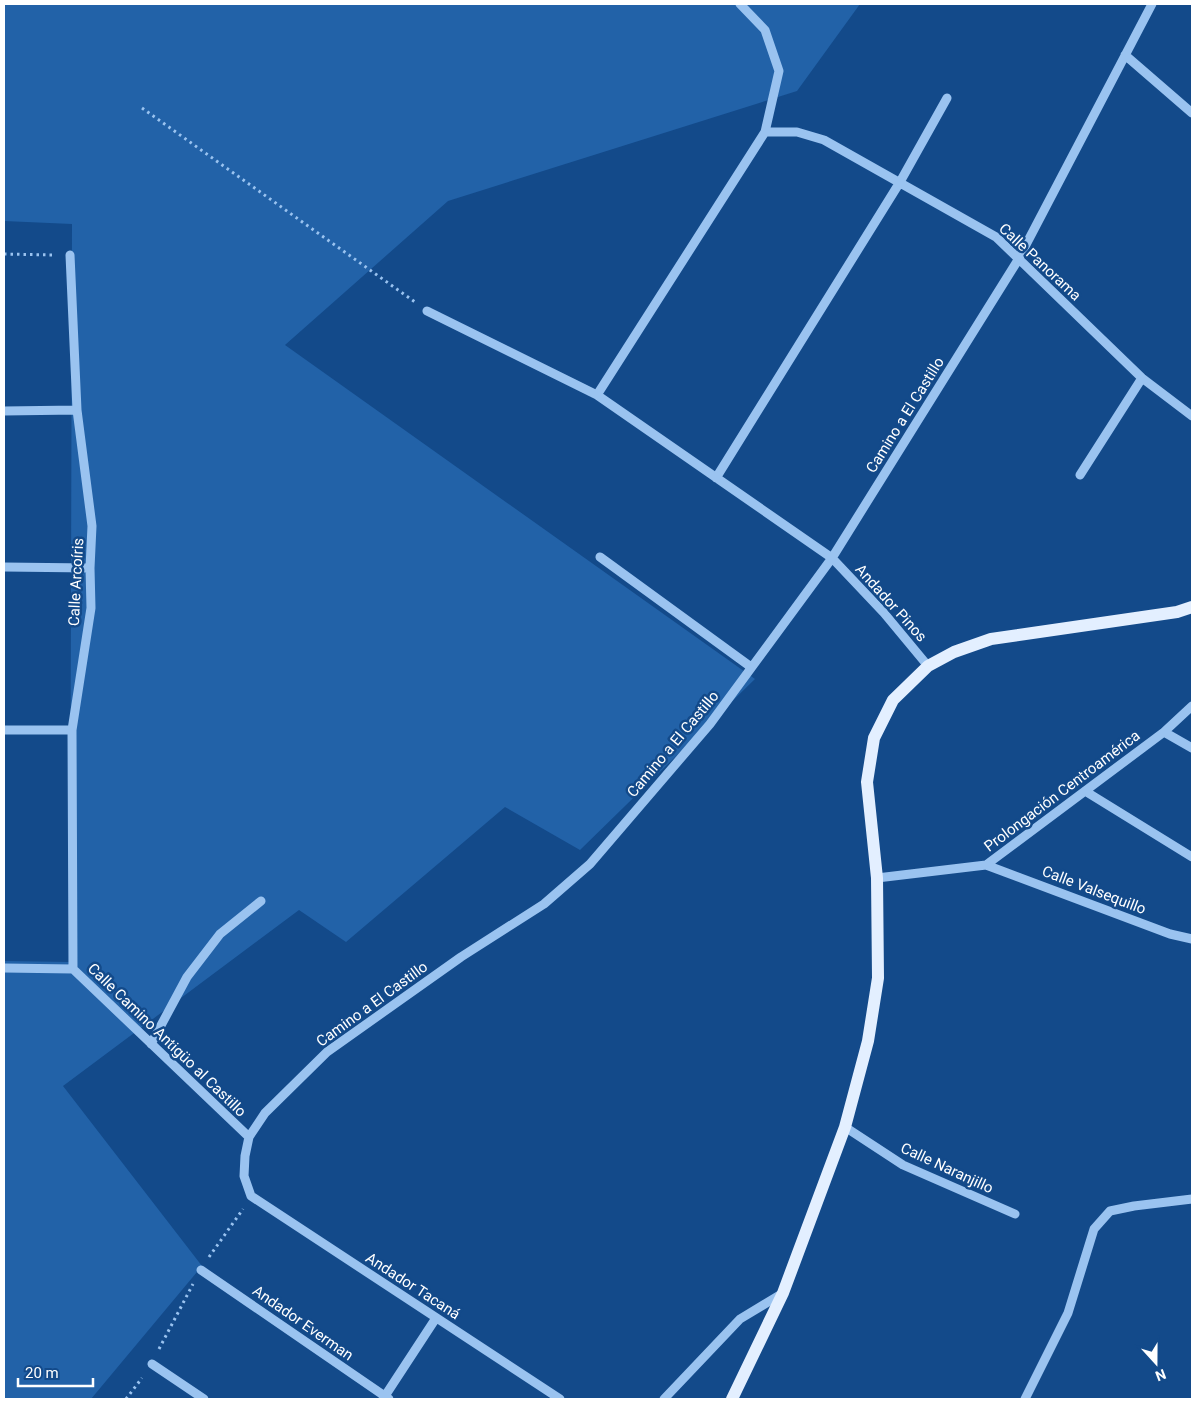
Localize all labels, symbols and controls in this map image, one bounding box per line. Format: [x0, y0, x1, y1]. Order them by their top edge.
street label: Calle Panorama [995, 219, 1085, 305]
street label: Camino a El Castillo [862, 354, 948, 476]
street label: Calle Arcoíris [65, 537, 87, 627]
street label: Andador Pinos [851, 560, 931, 646]
street label: Camino a El Castillo [623, 687, 723, 801]
street label: Prolongación Centroamérica [981, 726, 1143, 856]
street label: Calle Valsequillo [1039, 862, 1149, 918]
street label: Camino a El Castillo [313, 958, 431, 1050]
street label: Calle Camino Antigüo al Castillo [84, 959, 250, 1121]
street label: Calle Naranjillo [898, 1139, 996, 1197]
street label: Andador Tacaná [362, 1249, 464, 1323]
street label: Andador Everman [249, 1282, 357, 1364]
north arrow [1131, 1338, 1181, 1388]
scale bar [18, 1356, 92, 1388]
text: 20 m [25, 1364, 59, 1382]
text: N [1153, 1366, 1168, 1384]

